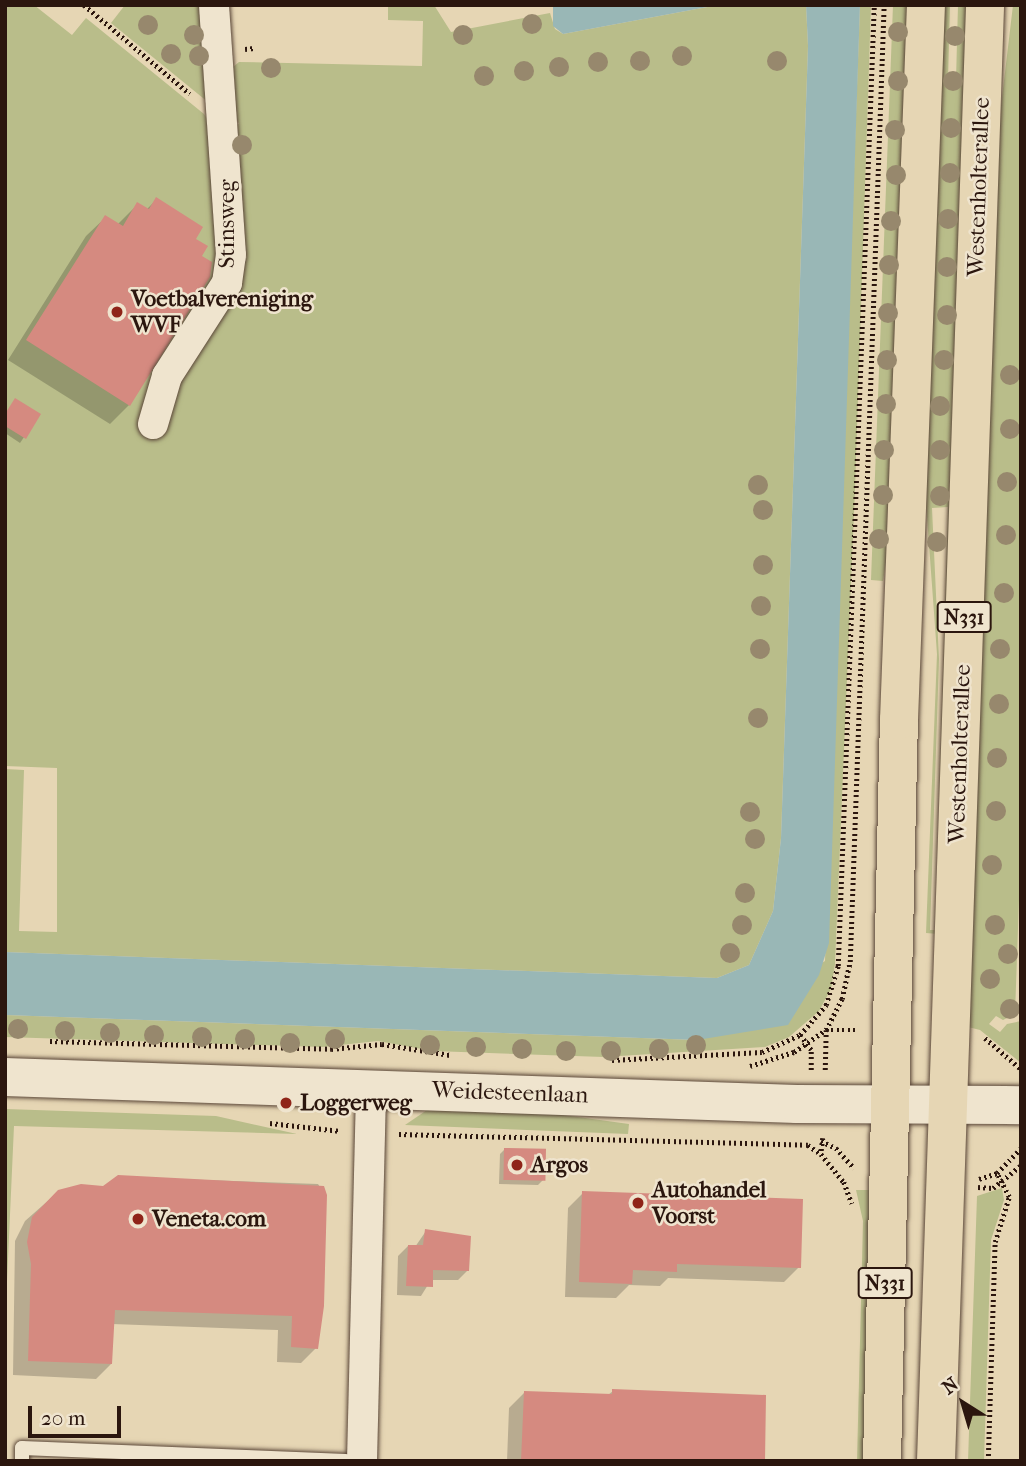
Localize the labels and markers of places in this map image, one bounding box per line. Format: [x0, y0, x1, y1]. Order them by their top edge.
place label: Voetbalvereniging WVF [131, 285, 313, 339]
marker: Voetbalvereniging WVF [109, 304, 125, 320]
place label: Loggerweg [300, 1089, 412, 1117]
marker: Loggerweg [278, 1095, 294, 1111]
place label: Argos [531, 1151, 588, 1179]
marker: Argos [509, 1157, 525, 1173]
place label: Autohandel Voorst [652, 1176, 766, 1230]
marker: Autohandel Voorst [630, 1195, 646, 1211]
place label: Veneta.com [152, 1205, 266, 1233]
marker: Veneta.com [130, 1211, 146, 1227]

